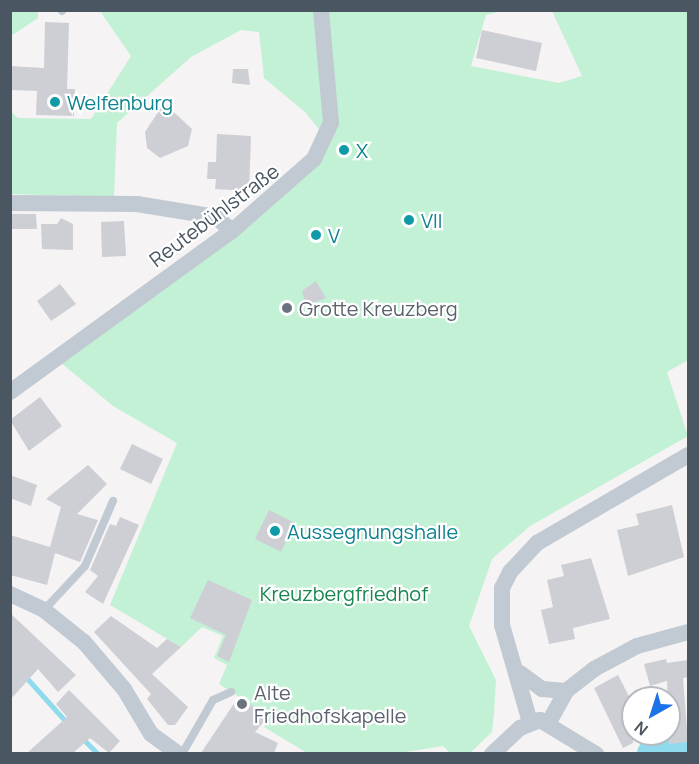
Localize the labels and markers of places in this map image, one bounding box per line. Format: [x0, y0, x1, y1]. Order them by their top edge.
place label: Welfenburg [67, 90, 173, 114]
marker: Welfenburg [48, 95, 62, 109]
place label: X [356, 138, 368, 162]
marker: X [337, 143, 351, 157]
place label: VII [421, 208, 442, 232]
marker: VII [402, 213, 416, 227]
place label: V [328, 223, 340, 247]
marker: V [309, 228, 323, 242]
place label: Grotte Kreuzberg [299, 296, 458, 320]
marker: Grotte Kreuzberg [280, 301, 294, 315]
place label: Aussegnungshalle [287, 519, 458, 543]
marker: Aussegnungshalle [268, 524, 282, 538]
place label: Alte Friedhofskapelle [254, 680, 406, 727]
marker: Alte Friedhofskapelle [235, 697, 249, 711]

